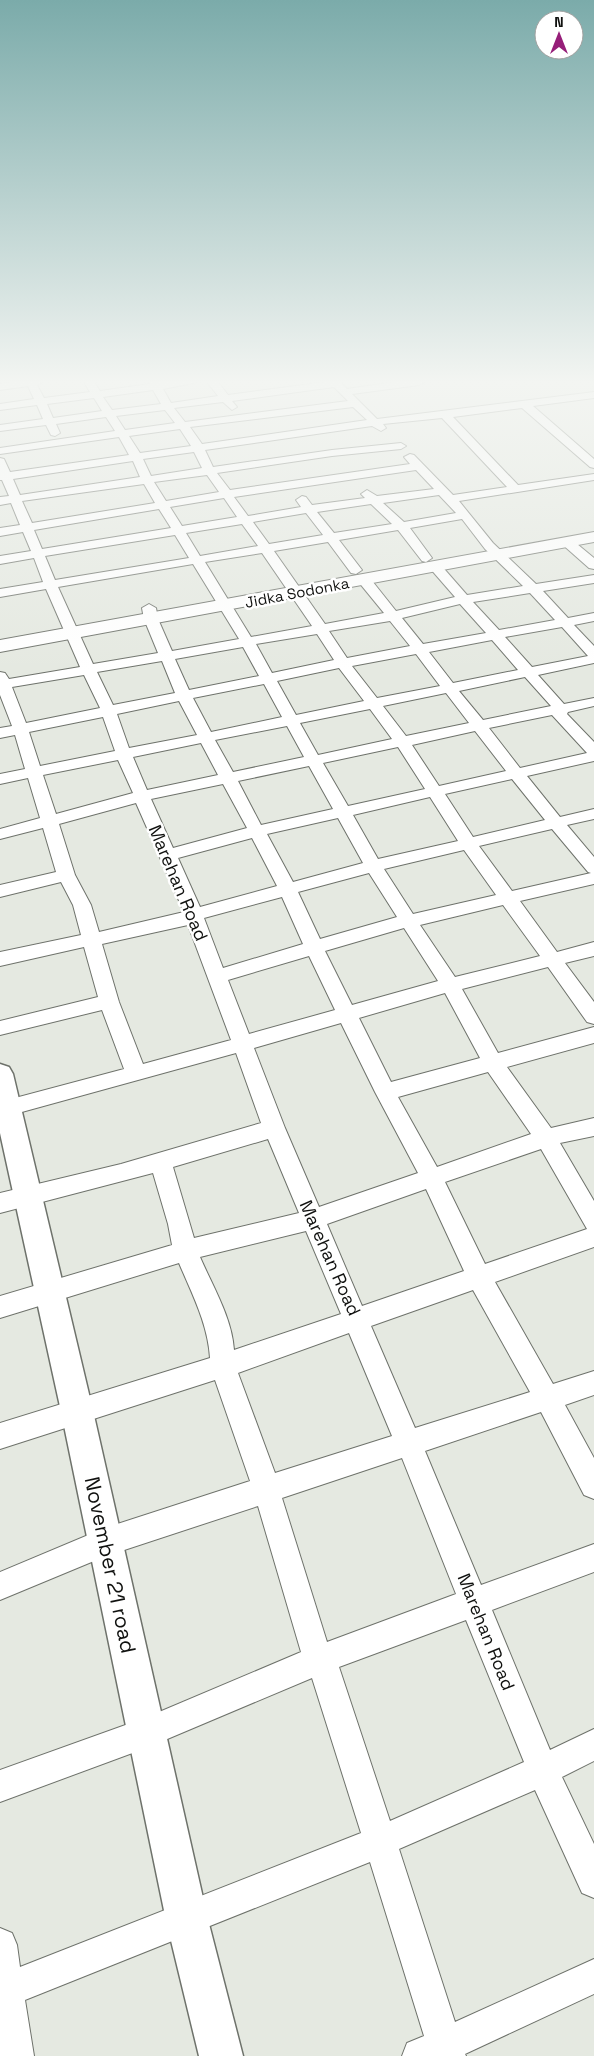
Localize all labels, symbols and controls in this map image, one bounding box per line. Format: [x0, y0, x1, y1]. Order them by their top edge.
north arrow [534, 10, 584, 60]
text: N [554, 13, 564, 31]
street label: Jidka Sodonka [243, 573, 351, 612]
street label: Marehan Road [144, 821, 213, 944]
street label: Marehan Road [295, 1196, 366, 1319]
street label: November 21 road [79, 1474, 142, 1656]
street label: Marehan Road [453, 1570, 520, 1694]

